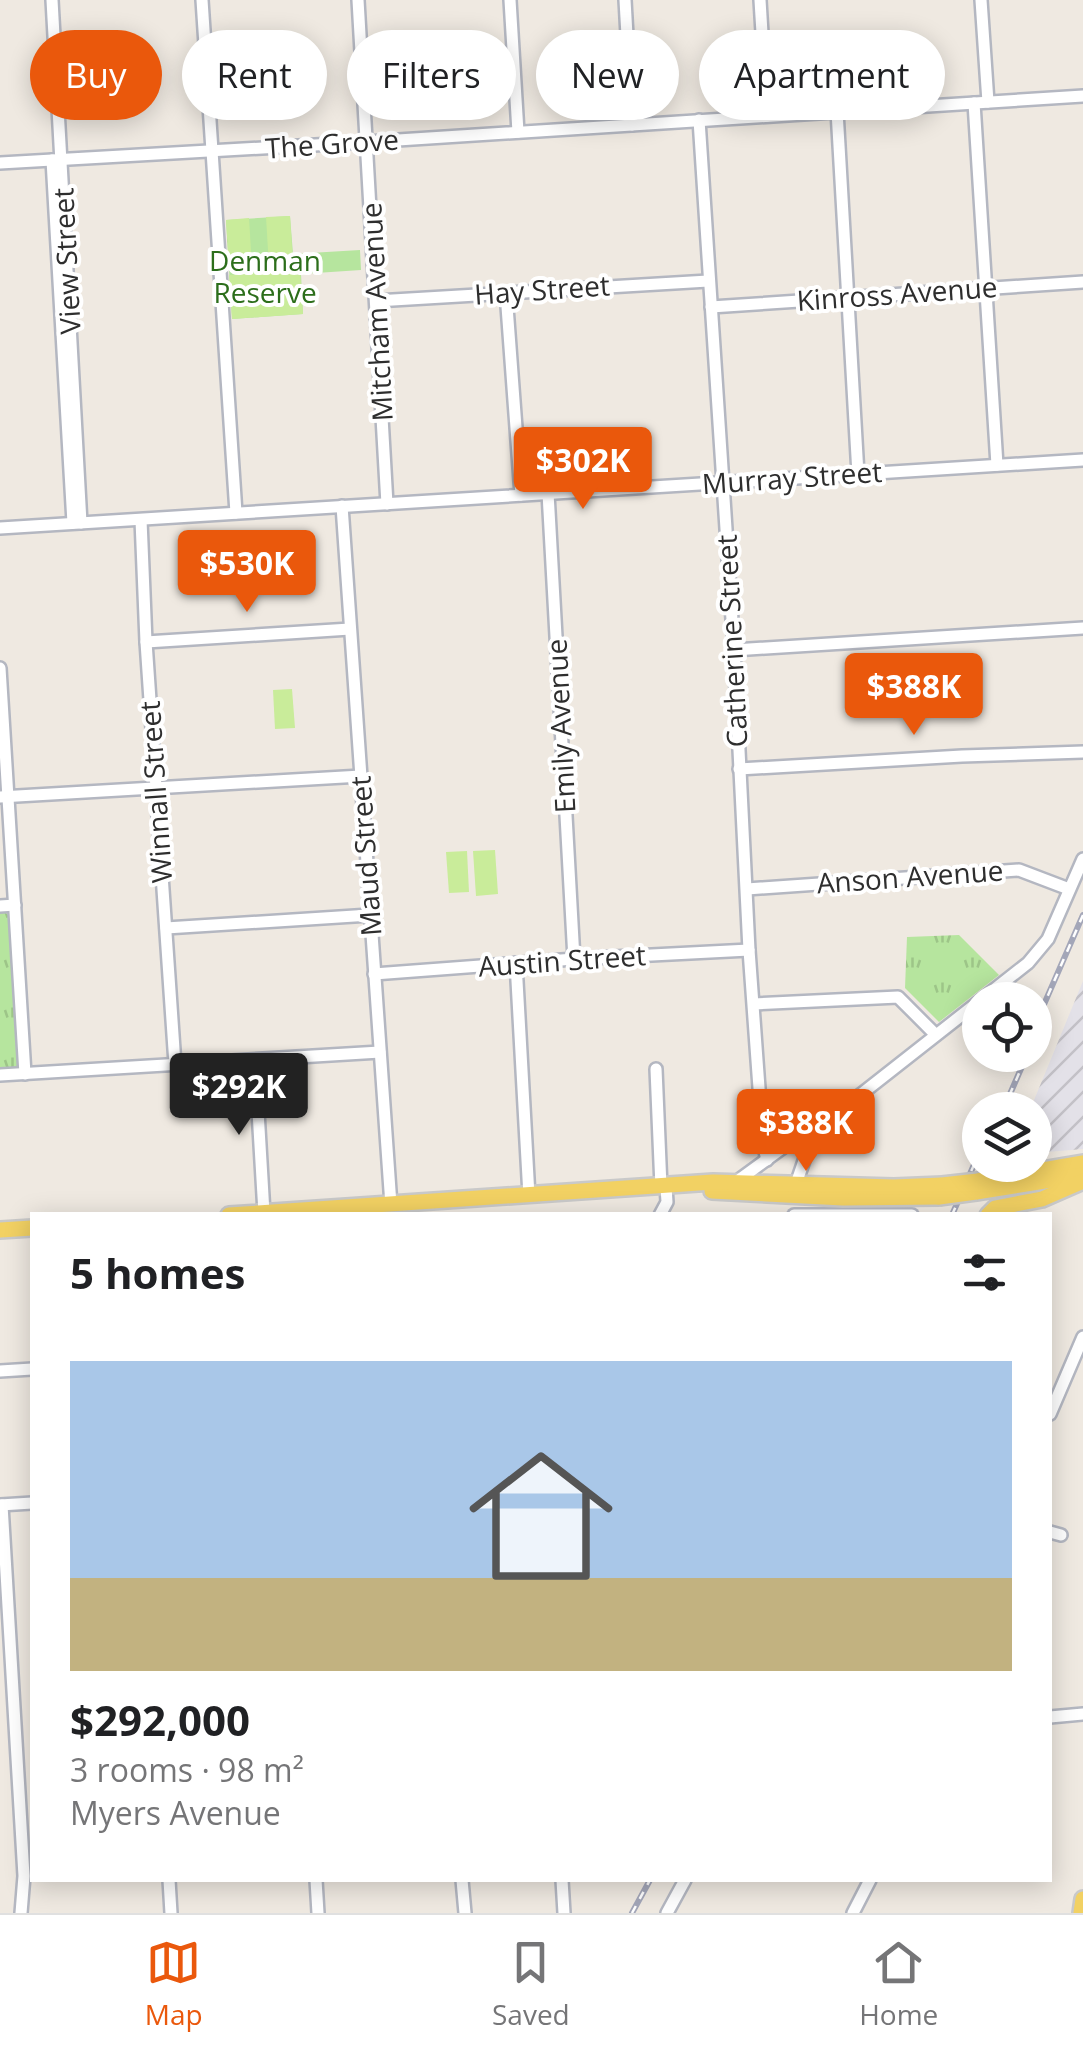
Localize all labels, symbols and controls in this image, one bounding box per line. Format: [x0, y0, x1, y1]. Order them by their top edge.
chip: Buy [30, 30, 162, 120]
chip: Rent [182, 30, 327, 120]
chip: Filters [347, 30, 516, 120]
chip: New [536, 30, 679, 120]
chip: Apartment [699, 30, 945, 120]
street label: The Grove [264, 119, 400, 167]
street label: View Street [43, 187, 89, 335]
street label: Mitcham Avenue [351, 202, 401, 422]
park label: Denman Reserve [209, 241, 321, 311]
street label: Hay Street [473, 265, 611, 313]
street label: Kinross Avenue [795, 267, 999, 319]
pin: $302K [513, 427, 653, 512]
text: $302K [536, 438, 630, 481]
street label: Murray Street [701, 452, 883, 502]
pin: $530K [177, 530, 317, 615]
street label: Catherine Street [706, 534, 756, 748]
text: $530K [200, 541, 294, 584]
street label: Emily Avenue [536, 638, 584, 814]
pin: $388K [844, 653, 984, 738]
text: $388K [867, 664, 961, 707]
street label: Winnall Street [130, 700, 180, 884]
street label: Maud Street [340, 775, 390, 937]
street label: Anson Avenue [815, 851, 1005, 901]
street label: Austin Street [477, 935, 647, 985]
map controls [962, 982, 1052, 1182]
button: locate [962, 982, 1052, 1072]
pin: $292K [169, 1053, 309, 1138]
text: $292K [192, 1064, 286, 1107]
pin: $388K [736, 1089, 876, 1174]
button: layers [962, 1092, 1052, 1182]
text: $388K [759, 1100, 853, 1143]
text: 5 homes [70, 1244, 245, 1301]
icon: filters [957, 1245, 1012, 1300]
icon: home [451, 1426, 631, 1606]
text: $292,000 [70, 1691, 250, 1748]
text: 3 rooms · 98 m² [70, 1748, 304, 1791]
text: Myers Avenue [70, 1791, 281, 1834]
tab: Map [145, 1935, 203, 2033]
tab: Saved [492, 1935, 570, 2033]
tab: Home [859, 1935, 938, 2033]

